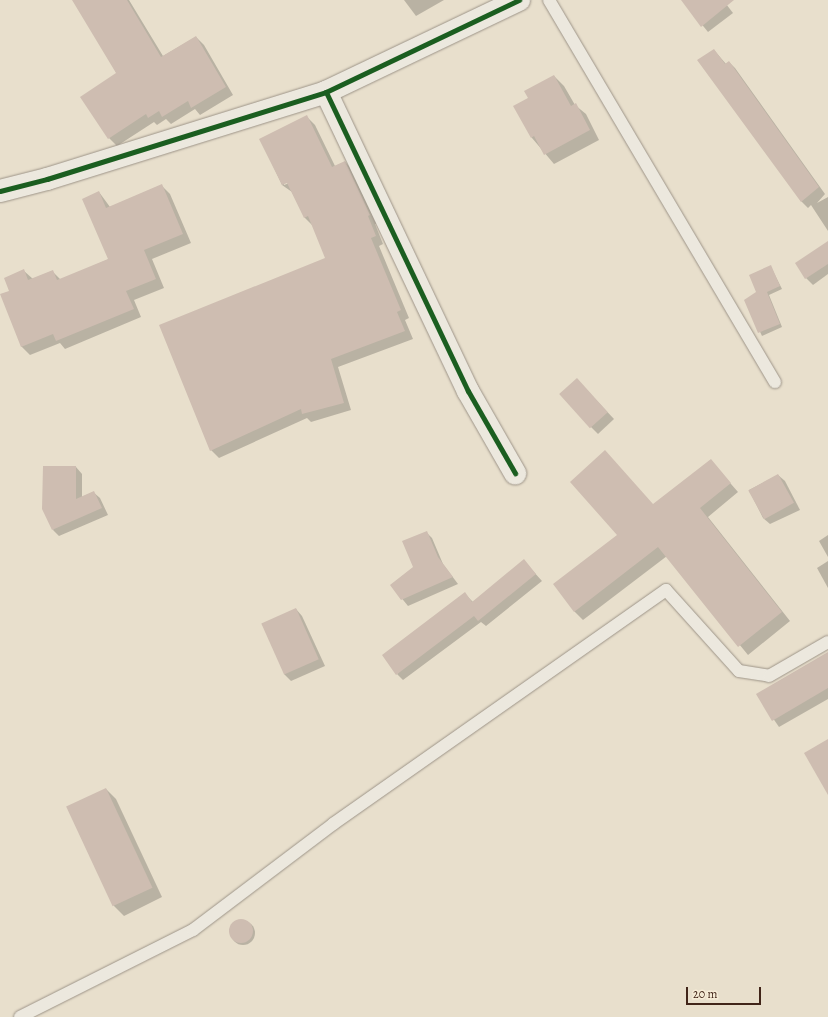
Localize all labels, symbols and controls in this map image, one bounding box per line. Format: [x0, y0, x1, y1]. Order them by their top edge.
scale bar [688, 979, 763, 1005]
text: 20 m [693, 986, 717, 1002]

